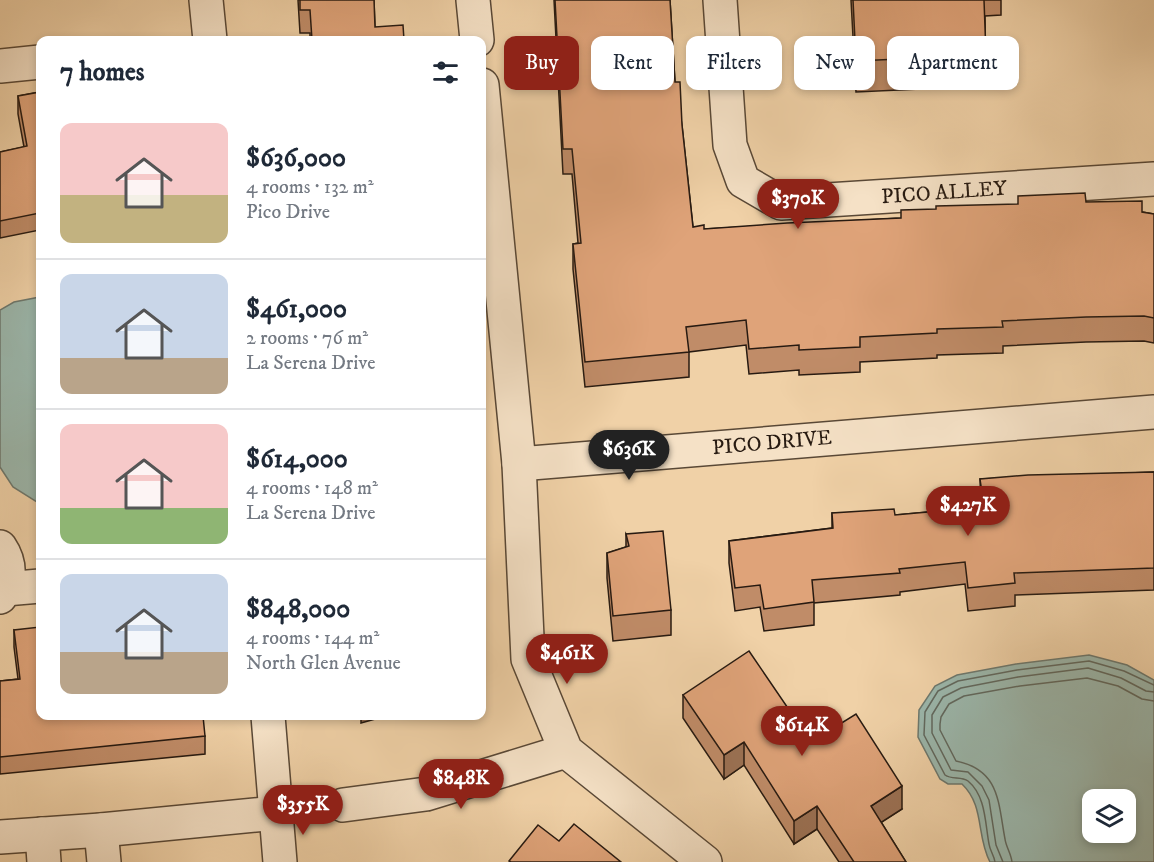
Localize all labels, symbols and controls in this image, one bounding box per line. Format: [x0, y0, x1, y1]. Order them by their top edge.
chip: Buy [504, 36, 579, 90]
chip: Rent [591, 36, 674, 90]
chip: Filters [686, 36, 782, 90]
chip: New [794, 36, 875, 90]
chip: Apartment [887, 36, 1019, 90]
text: 7 homes [60, 56, 144, 89]
icon: filters [429, 56, 462, 89]
text: $636,000 [246, 142, 346, 175]
icon: home [108, 147, 180, 219]
text: 4 rooms · 132 m² [246, 175, 374, 200]
street label: PICO ALLEY [880, 176, 1008, 210]
pin: $370K [756, 179, 840, 230]
text: $370K [771, 186, 825, 211]
text: Pico Drive [246, 200, 330, 225]
text: $461,000 [246, 293, 347, 326]
icon: home [108, 298, 180, 370]
text: 2 rooms · 76 m² [246, 326, 368, 351]
text: La Serena Drive [246, 351, 375, 376]
street label: PICO DRIVE [711, 425, 833, 461]
pin: $636K [587, 430, 671, 481]
text: $636K [602, 437, 656, 462]
text: $614,000 [246, 443, 348, 476]
icon: home [108, 448, 180, 520]
text: 4 rooms · 148 m² [246, 476, 378, 501]
pin: $427K [926, 486, 1010, 537]
text: $427K [940, 493, 996, 518]
text: La Serena Drive [246, 501, 375, 526]
text: $848,000 [246, 593, 350, 626]
icon: home [108, 598, 180, 670]
text: 4 rooms · 144 m² [246, 626, 379, 651]
pin: $461K [525, 634, 609, 685]
text: $461K [540, 641, 594, 666]
text: North Glen Avenue [246, 651, 401, 676]
pin: $614K [760, 706, 844, 757]
text: $614K [775, 713, 829, 738]
pin: $848K [419, 759, 503, 810]
text: $848K [433, 766, 489, 791]
pin: $355K [261, 785, 345, 836]
map controls [1082, 789, 1136, 843]
button: layers [1082, 789, 1136, 843]
text: $355K [277, 792, 329, 817]

